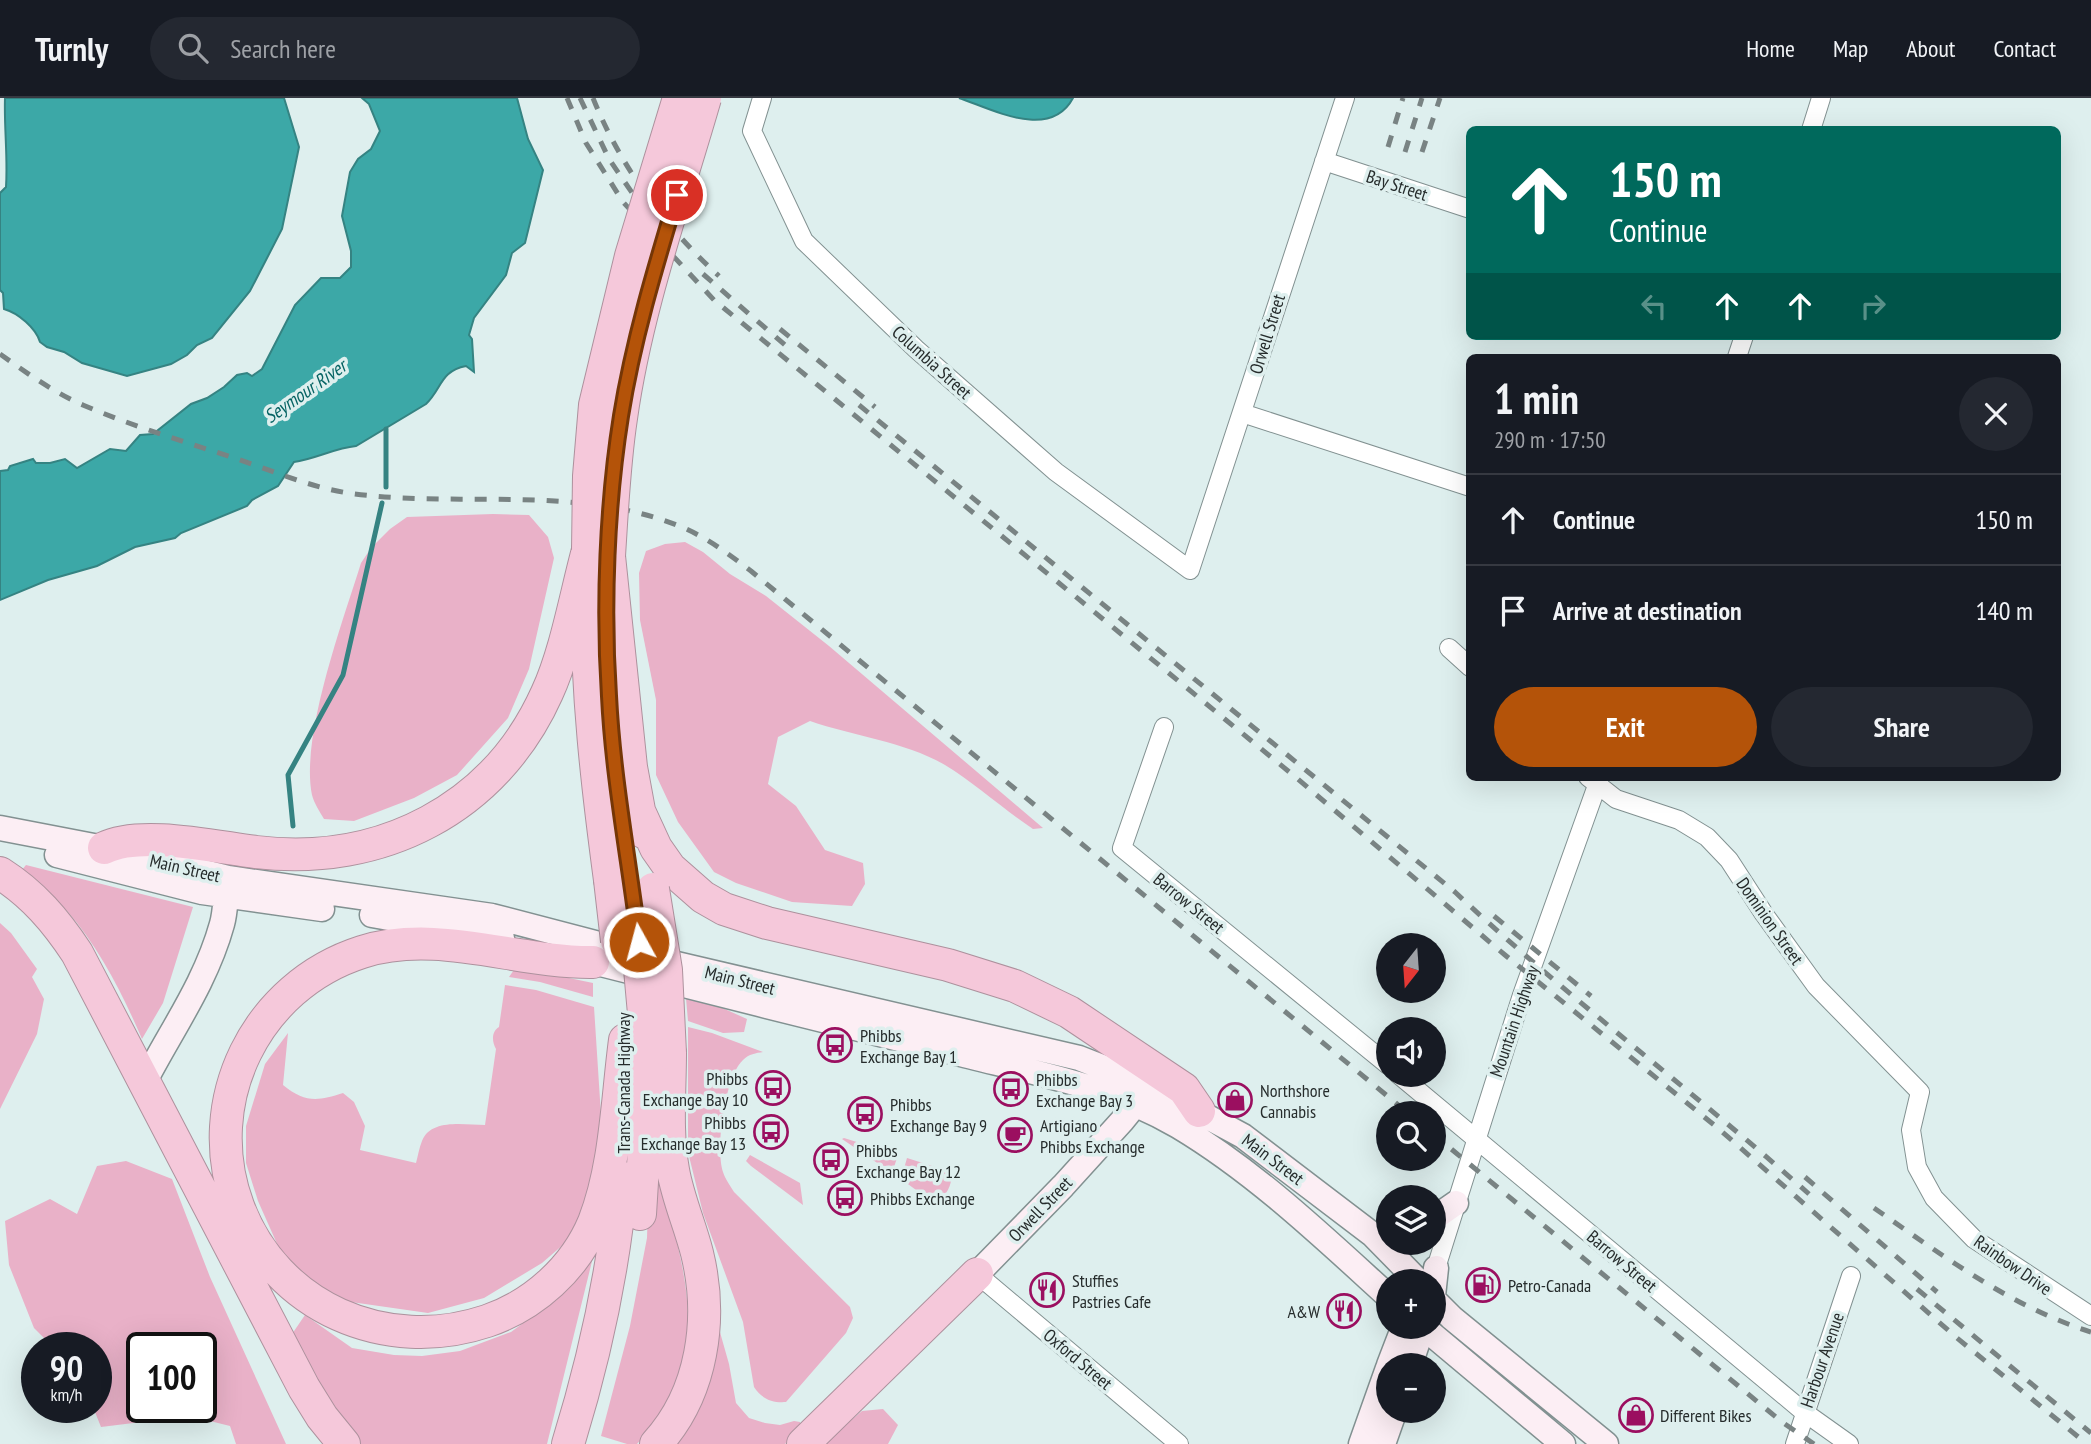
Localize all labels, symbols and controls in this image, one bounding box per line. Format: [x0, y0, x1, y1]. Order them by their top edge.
search box [150, 17, 640, 80]
text: Turnly [35, 27, 108, 70]
icon: search [174, 29, 212, 67]
text: Search here [230, 32, 336, 65]
text: Home [1746, 33, 1795, 64]
text: Map [1833, 33, 1868, 64]
text: About [1906, 33, 1955, 64]
text: Contact [1993, 33, 2056, 64]
text: 150 m [1609, 147, 1722, 211]
icon: ahead [1494, 154, 1585, 245]
street label: Bay Street [1363, 164, 1431, 206]
pin [647, 165, 707, 225]
icon: arrive [658, 176, 696, 214]
text: Continue [1609, 209, 1708, 251]
icon: left [1635, 287, 1673, 325]
icon: ahead [1708, 287, 1746, 325]
icon: ahead [1781, 287, 1819, 325]
icon: right [1854, 287, 1892, 325]
street label: Orwell Street [1244, 291, 1290, 377]
street label: Columbia Street [887, 320, 977, 404]
water label: Seymour River [259, 352, 353, 428]
text: 1 min [1494, 371, 1579, 426]
button: close [1959, 377, 2033, 451]
text: 290 m · 17:50 [1494, 425, 1606, 454]
icon: ahead [1494, 501, 1532, 539]
text: Continue [1553, 503, 1635, 536]
text: 150 m [1975, 503, 2033, 536]
icon: arrive [1494, 592, 1532, 630]
text: Arrive at destination [1553, 594, 1742, 627]
text: 140 m [1975, 594, 2033, 627]
button: Exit [1494, 687, 1757, 767]
button: Share [1771, 687, 2033, 767]
street label: Main Street [148, 849, 222, 887]
street label: Barrow Street [1149, 867, 1229, 939]
street label: Dominion Street [1731, 873, 1809, 969]
position arrow [602, 905, 676, 979]
north arrow [1376, 933, 1446, 1003]
map controls [1376, 933, 1446, 1423]
street label: Main Street [702, 960, 778, 1000]
street label: Mountain Highway [1484, 962, 1544, 1080]
street label: Trans-Canada Highway [612, 1012, 635, 1153]
button: sound [1376, 1017, 1446, 1087]
place label: Phibbs Exchange Bay 1 [860, 1024, 957, 1068]
bus stop icon: Phibbs Exchange Bay 1 [816, 1026, 854, 1064]
place label: Phibbs Exchange Bay 10 [643, 1067, 748, 1111]
place label: Phibbs Exchange Bay 3 [1036, 1068, 1133, 1112]
bus stop icon: Phibbs Exchange Bay 10 [754, 1069, 792, 1107]
bus stop icon: Phibbs Exchange Bay 3 [992, 1070, 1030, 1108]
place label: Northshore Cannabis [1260, 1079, 1330, 1123]
shop icon: Northshore Cannabis [1216, 1081, 1254, 1119]
place label: Phibbs Exchange Bay 9 [890, 1093, 987, 1137]
bus stop icon: Phibbs Exchange Bay 9 [846, 1095, 884, 1133]
button: search [1376, 1101, 1446, 1171]
place label: Phibbs Exchange Bay 13 [641, 1111, 746, 1155]
bus stop icon: Phibbs Exchange Bay 13 [752, 1113, 790, 1151]
place label: Artigiano Phibbs Exchange [1040, 1114, 1145, 1158]
cafe icon: Artigiano Phibbs Exchange [996, 1116, 1034, 1154]
street label: Main Street [1238, 1128, 1309, 1190]
place label: Phibbs Exchange Bay 12 [856, 1139, 961, 1183]
bus stop icon: Phibbs Exchange Bay 12 [812, 1141, 850, 1179]
street label: Orwell Street [1003, 1171, 1077, 1247]
bus stop icon: Phibbs Exchange [826, 1179, 864, 1217]
button: layers [1376, 1185, 1446, 1255]
place label: Phibbs Exchange [870, 1187, 975, 1210]
street label: Barrow Street [1582, 1225, 1662, 1297]
street label: Rainbow Drive [1970, 1230, 2056, 1300]
fuel station icon: Petro-Canada [1464, 1266, 1502, 1304]
place label: Stuffies Pastries Cafe [1072, 1269, 1151, 1313]
button: + [1376, 1269, 1446, 1339]
restaurant icon: Stuffies Pastries Cafe [1028, 1271, 1066, 1309]
place label: Petro-Canada [1508, 1274, 1591, 1297]
restaurant icon: A&W [1325, 1292, 1363, 1330]
place label: A&W [1288, 1300, 1320, 1323]
street label: Harbour Avenue [1795, 1309, 1849, 1411]
street label: Oxford Street [1039, 1324, 1117, 1394]
speed limit sign: 100 [126, 1332, 217, 1423]
text: 90 [50, 1345, 83, 1391]
button: − [1376, 1353, 1446, 1423]
text: km/h [51, 1383, 82, 1406]
shop icon: Different Bikes [1617, 1396, 1655, 1434]
place label: Different Bikes [1660, 1404, 1752, 1427]

